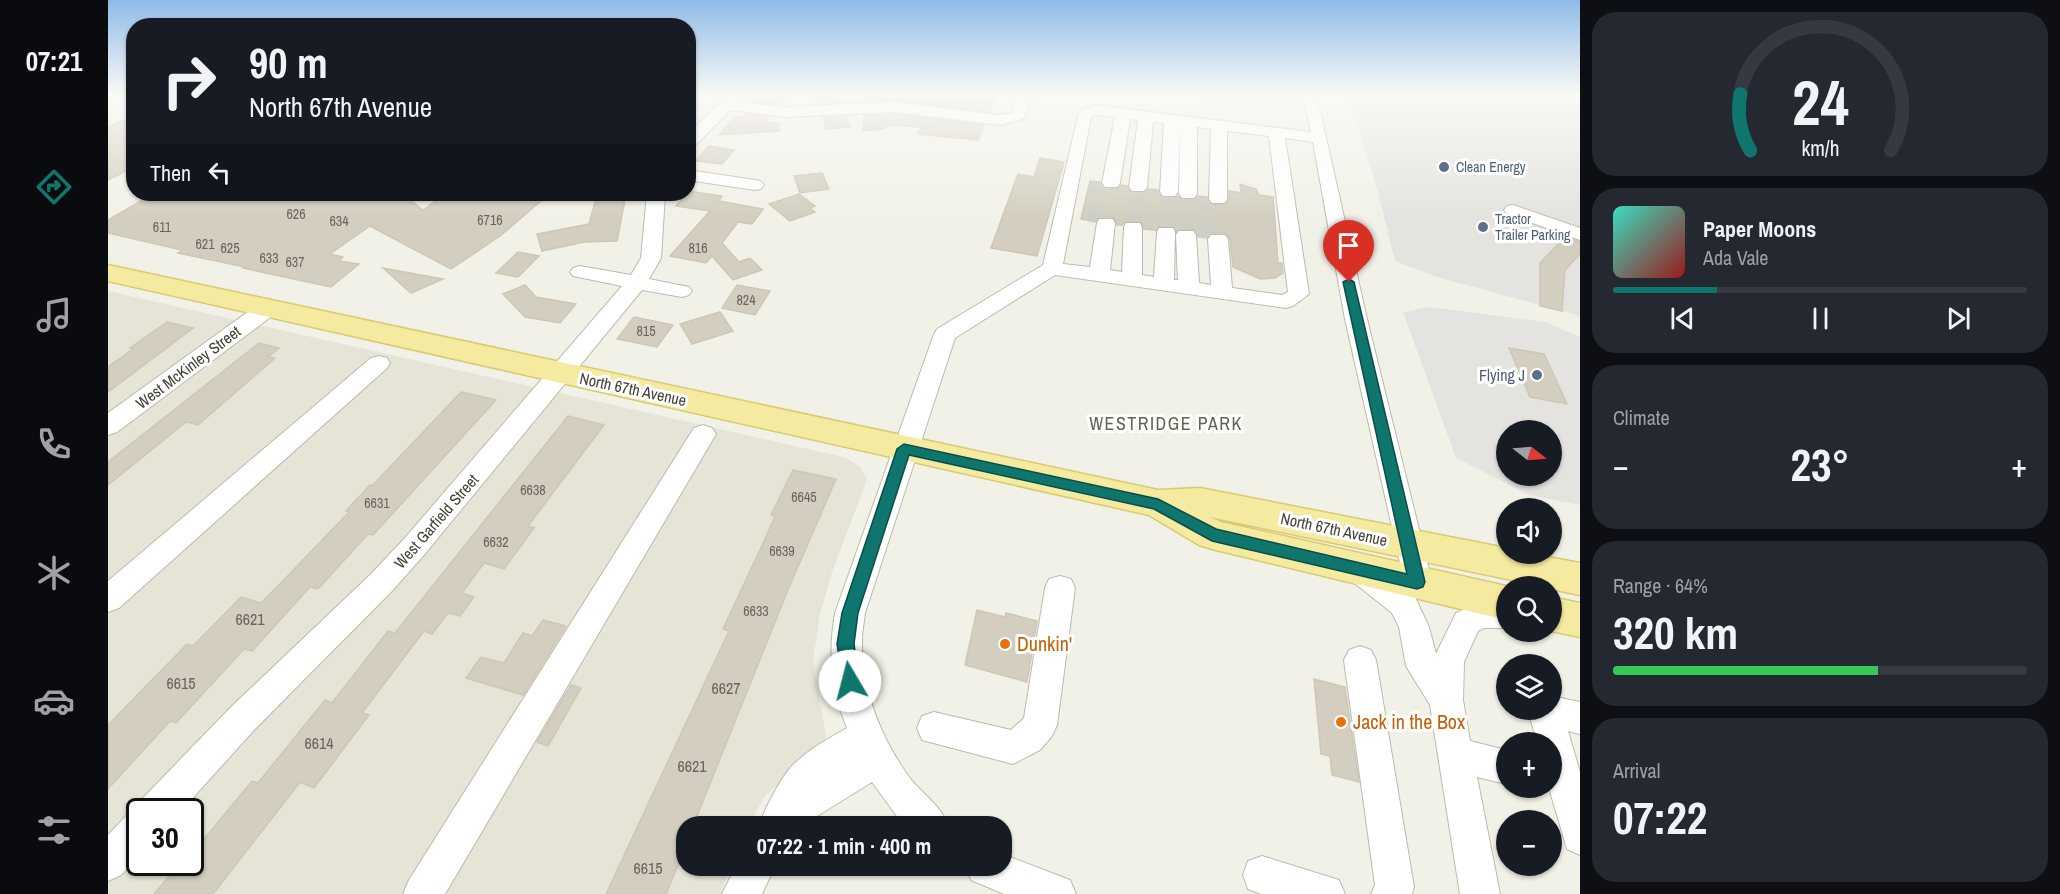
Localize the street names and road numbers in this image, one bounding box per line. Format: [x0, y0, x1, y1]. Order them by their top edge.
street label: West McKinley Street [131, 320, 245, 414]
street label: North 67th Avenue [578, 367, 688, 411]
street label: West Garfield Street [389, 469, 483, 573]
street label: North 67th Avenue [1279, 507, 1389, 551]

